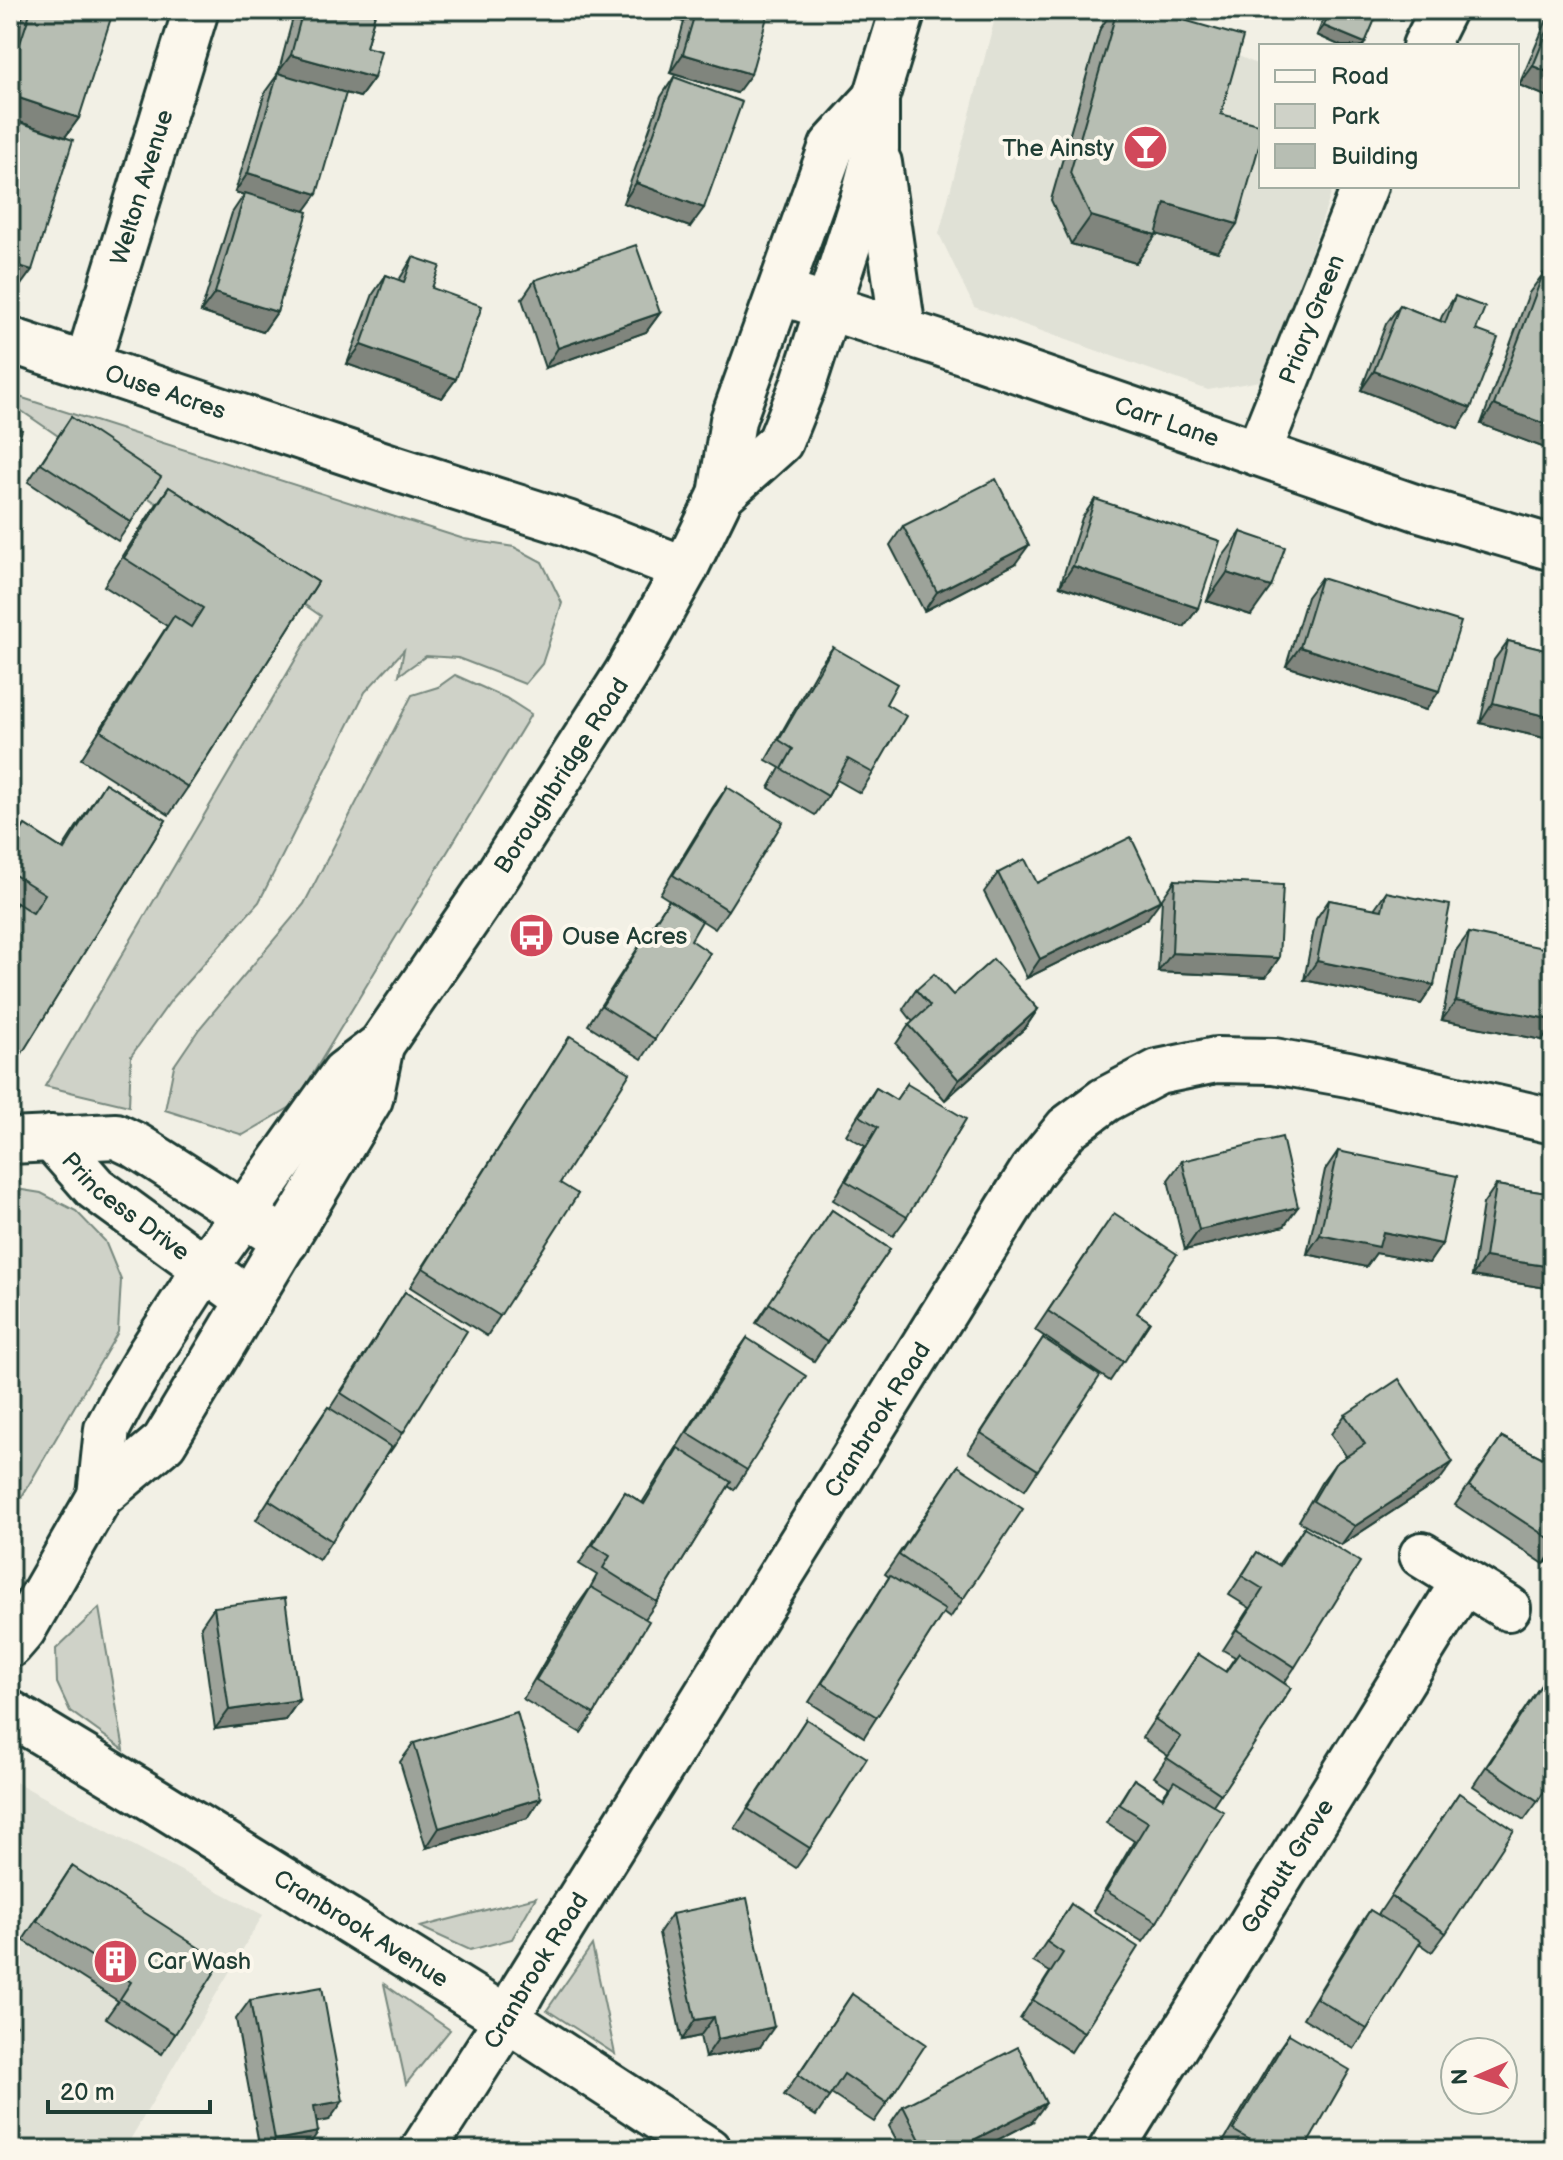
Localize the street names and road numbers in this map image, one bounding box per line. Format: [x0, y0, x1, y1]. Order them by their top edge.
street label: Welton Avenue [105, 106, 180, 269]
street label: Priory Green [1273, 251, 1351, 388]
street label: Ouse Acres [101, 359, 230, 426]
street label: Carr Lane [1110, 391, 1223, 454]
street label: Boroughbridge Road [488, 673, 635, 879]
street label: Princess Drive [55, 1147, 195, 1267]
street label: Cranbrook Road [818, 1337, 937, 1503]
street label: Garbutt Grove [1235, 1794, 1340, 1939]
street label: Cranbrook Avenue [268, 1864, 454, 1994]
street label: Cranbrook Road [478, 1887, 595, 2055]

